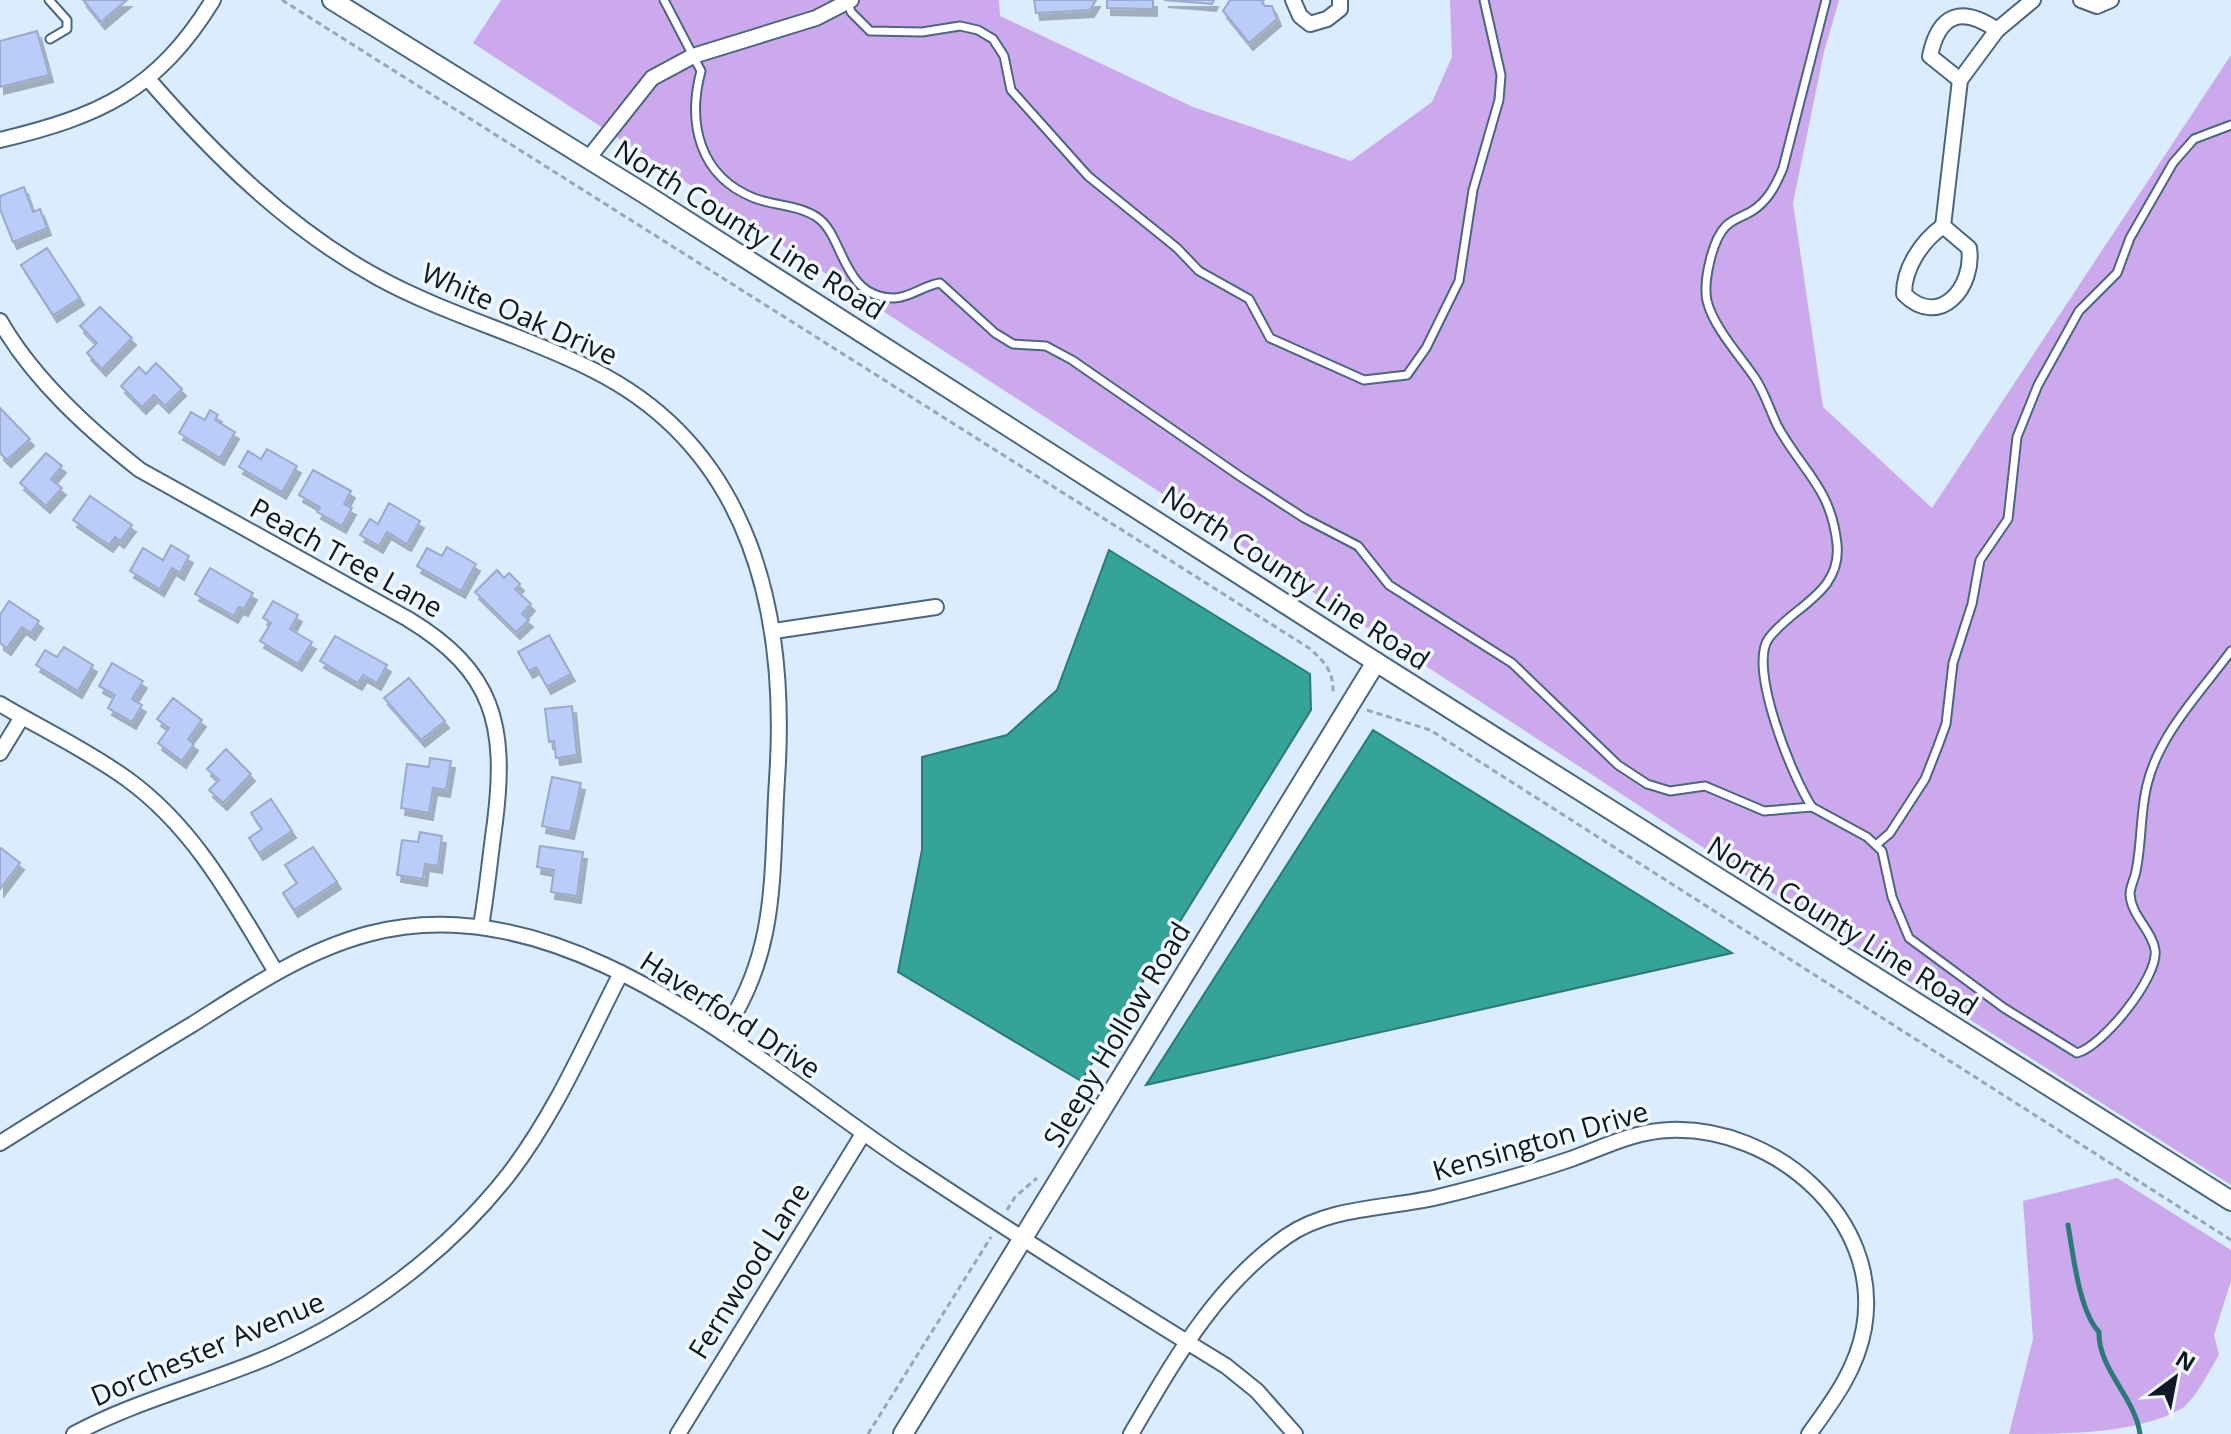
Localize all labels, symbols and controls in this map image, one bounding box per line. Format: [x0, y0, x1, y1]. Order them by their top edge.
street label: North County Line Road [607, 130, 893, 328]
street label: White Oak Drive [416, 253, 624, 373]
street label: North County Line Road [1155, 476, 1437, 678]
street label: Peach Tree Lane [244, 488, 450, 626]
street label: North County Line Road [1700, 826, 1986, 1024]
street label: Sleepy Hollow Road [1034, 914, 1198, 1154]
street label: Haverford Drive [633, 941, 829, 1087]
street label: Kensington Drive [1428, 1091, 1652, 1189]
street label: Fernwood Lane [678, 1174, 818, 1366]
street label: Dorchester Avenue [84, 1282, 330, 1414]
north arrow [2135, 1338, 2215, 1418]
text: N [2171, 1343, 2202, 1378]

